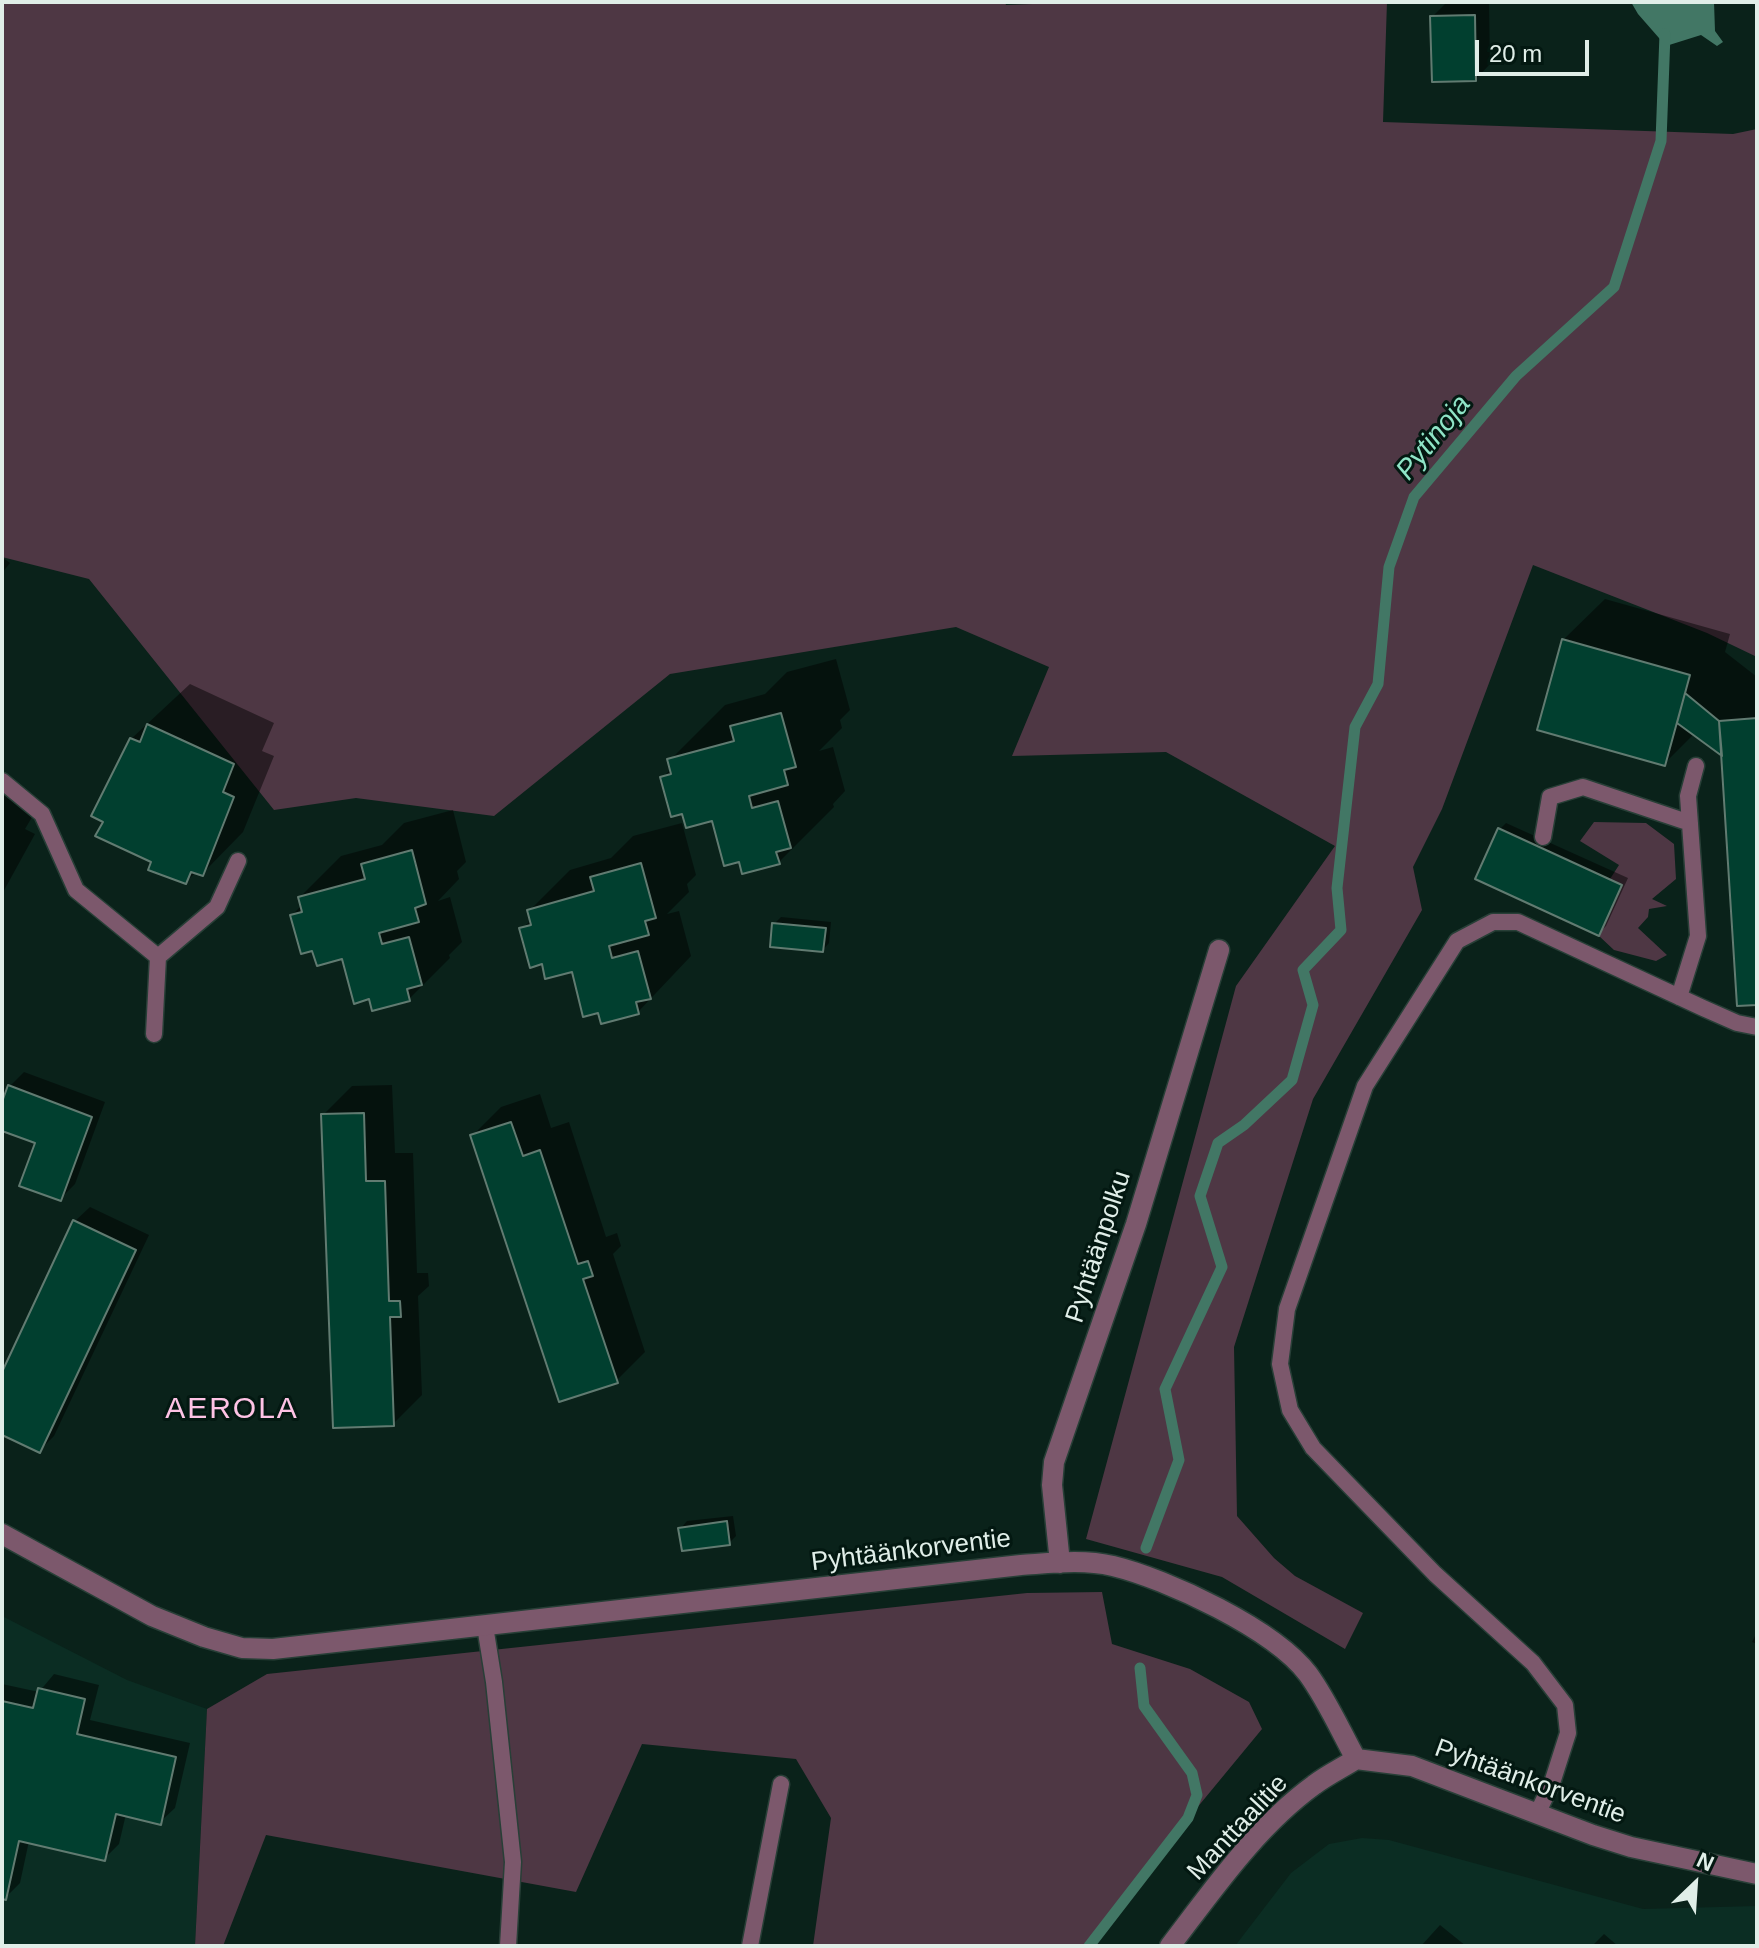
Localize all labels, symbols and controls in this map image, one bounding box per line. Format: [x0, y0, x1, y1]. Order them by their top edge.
scale bar [1479, 24, 1593, 74]
text: 20 m [1489, 40, 1542, 67]
water label: Pytinoja [1390, 389, 1478, 487]
street label: Pyhtäänpolku [1060, 1167, 1138, 1327]
district label: AEROLA [165, 1392, 299, 1428]
street label: Pyhtäänkorventie [809, 1523, 1013, 1579]
street label: Pyhtäänkorventie [1430, 1733, 1630, 1831]
street label: Manttaalitie [1181, 1769, 1295, 1887]
north arrow [1655, 1844, 1735, 1924]
text: N [1693, 1847, 1718, 1876]

